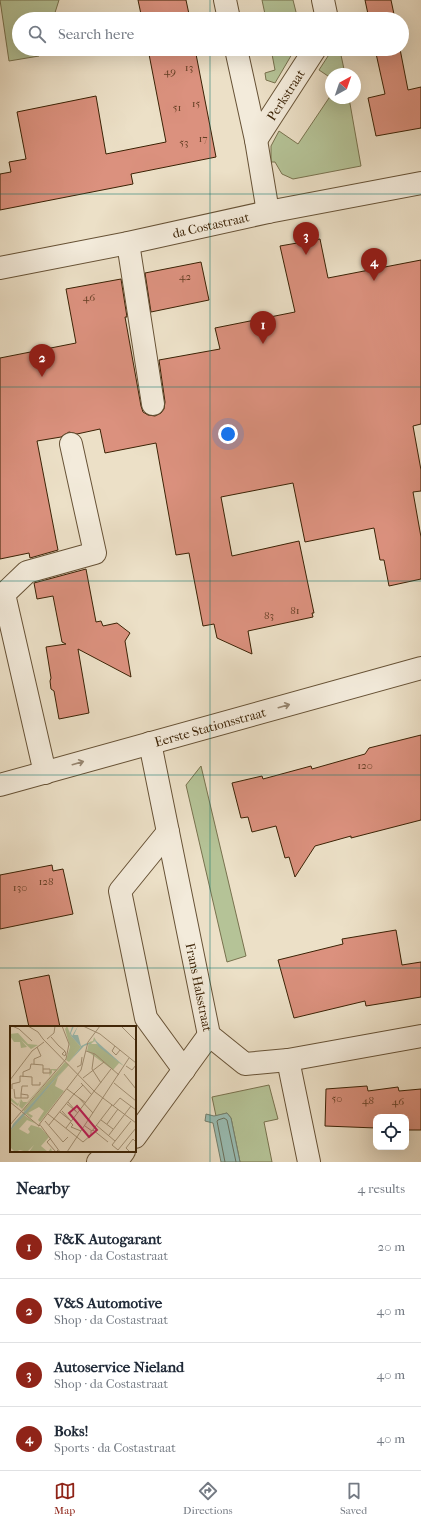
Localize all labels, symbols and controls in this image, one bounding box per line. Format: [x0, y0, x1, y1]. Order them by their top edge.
search box [12, 12, 409, 56]
icon: search [26, 23, 48, 45]
text: Search here [58, 25, 134, 43]
house number: 13 [185, 61, 193, 74]
house number: 49 [164, 65, 176, 78]
street label: Perkstraat [263, 66, 308, 123]
north arrow [325, 68, 361, 104]
house number: 15 [192, 97, 201, 110]
house number: 51 [173, 101, 181, 114]
house number: 17 [198, 132, 208, 145]
house number: 53 [179, 136, 189, 149]
street label: da Costastraat [171, 209, 251, 241]
pin: 3 [293, 222, 319, 255]
pin: 4 [361, 248, 387, 281]
house number: 42 [179, 270, 191, 283]
house number: 46 [83, 291, 95, 304]
pin: 1 [250, 311, 276, 344]
pin: 2 [29, 344, 55, 377]
your location [218, 424, 238, 444]
house number: 81 [290, 604, 300, 617]
house number: 83 [264, 609, 274, 622]
one-way arrow [277, 702, 290, 709]
street label: Eerste Stationsstraat [153, 704, 268, 749]
one-way arrow [71, 759, 84, 767]
house number: 120 [357, 759, 373, 772]
house number: 128 [38, 875, 54, 888]
house number: 130 [13, 881, 27, 894]
street label: Frans Halsstraat [183, 941, 216, 1033]
inset map [10, 1026, 136, 1152]
house number: 50 [332, 1092, 342, 1105]
house number: 48 [362, 1094, 374, 1107]
house number: 46 [392, 1095, 404, 1108]
map controls [373, 1114, 409, 1150]
button: locate [373, 1114, 409, 1150]
text: Nearby [16, 1178, 70, 1198]
text: 4 results [358, 1181, 405, 1196]
text: F&K Autogarant [54, 1230, 162, 1248]
text: 1 [27, 1239, 31, 1254]
text: 20 m [378, 1239, 405, 1254]
text: Shop · da Costastraat [54, 1248, 168, 1263]
text: V&S Automotive [54, 1294, 162, 1312]
text: 2 [26, 1303, 32, 1318]
text: 40 m [377, 1303, 405, 1318]
text: Shop · da Costastraat [54, 1312, 168, 1327]
text: Autoservice Nieland [54, 1358, 184, 1376]
text: 3 [26, 1367, 32, 1382]
text: 40 m [377, 1367, 405, 1382]
text: Shop · da Costastraat [54, 1376, 168, 1391]
text: Boks! [54, 1422, 88, 1440]
text: 4 [25, 1431, 33, 1446]
text: 40 m [377, 1431, 405, 1446]
text: Sports · da Costastraat [54, 1440, 176, 1455]
tab: Map [54, 1480, 76, 1517]
tab: Directions [183, 1480, 233, 1517]
tab: Saved [340, 1480, 367, 1517]

